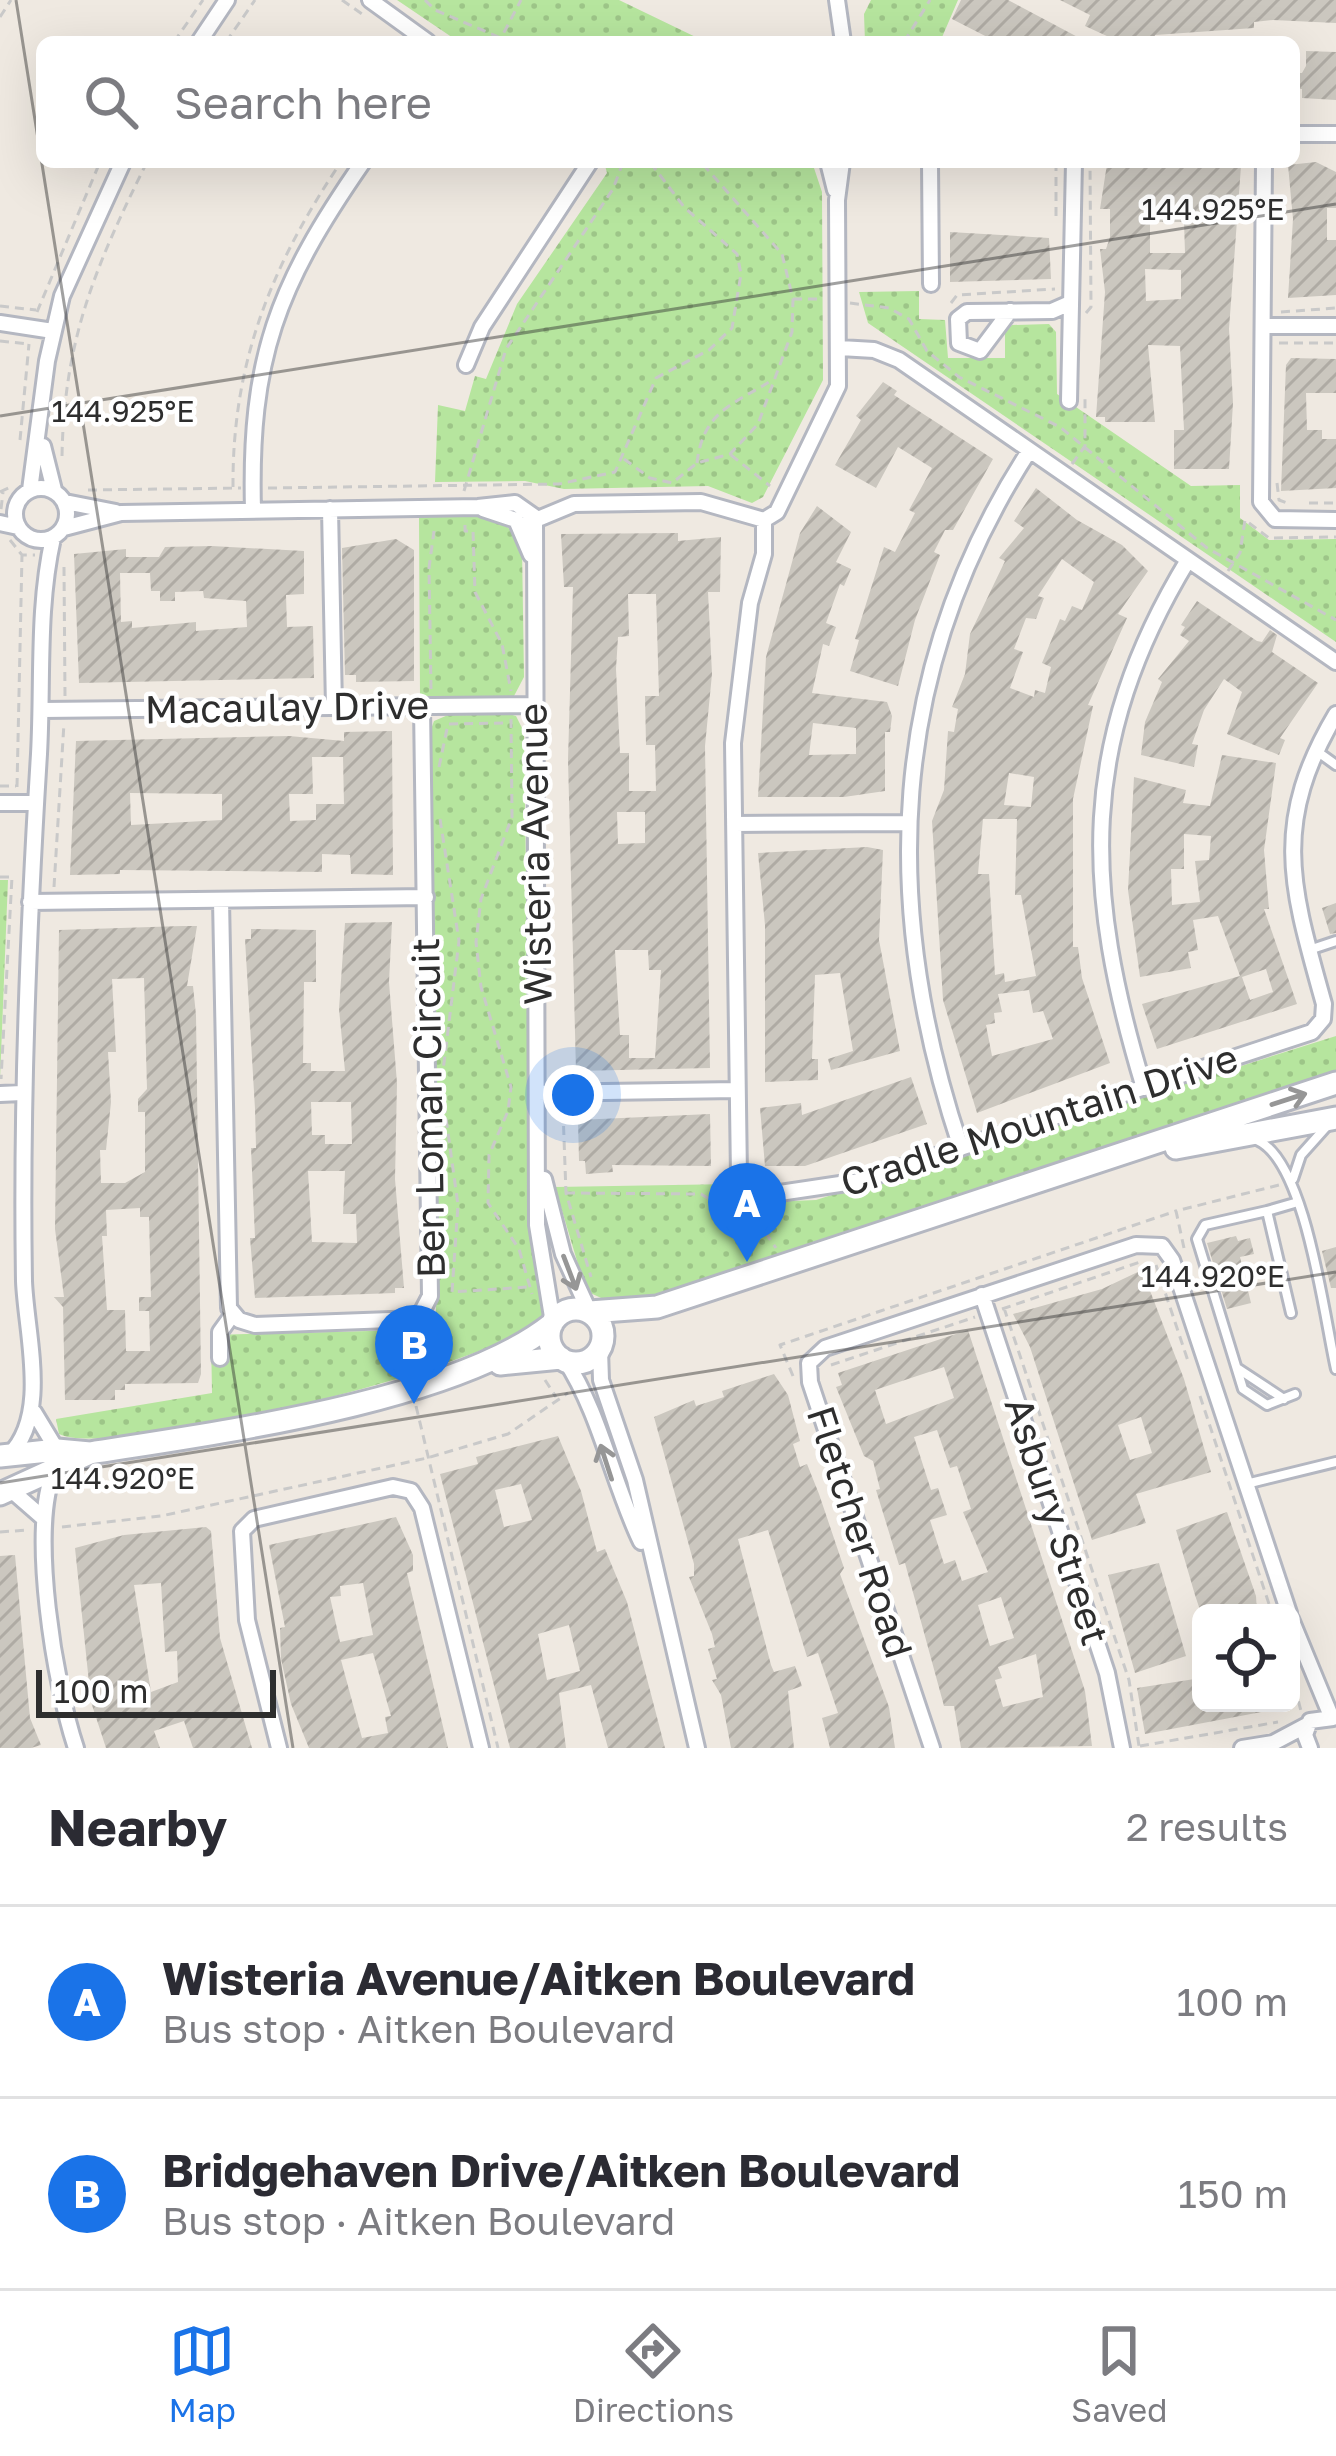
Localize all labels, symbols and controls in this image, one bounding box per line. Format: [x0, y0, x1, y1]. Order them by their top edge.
search box [36, 36, 1300, 168]
icon: search [78, 69, 144, 135]
text: Search here [174, 75, 432, 129]
text: 144.925°E [1141, 191, 1285, 227]
text: 144.925°E [51, 393, 195, 429]
street label: Macaulay Drive [144, 681, 430, 732]
street label: Wisteria Avenue [508, 703, 561, 1005]
street label: Ben Loman Circuit [401, 937, 454, 1279]
street label: Cradle Mountain Drive [835, 1033, 1243, 1206]
your location [543, 1065, 603, 1125]
one-way arrow [1269, 1086, 1307, 1108]
pin: A [708, 1163, 786, 1262]
one-way arrow [560, 1254, 582, 1291]
text: 144.920°E [1141, 1258, 1285, 1294]
pin: B [375, 1305, 453, 1404]
street label: Asbury Street [995, 1391, 1120, 1651]
street label: Fletcher Road [798, 1400, 923, 1664]
one-way arrow [594, 1444, 615, 1481]
text: 144.920°E [51, 1460, 195, 1496]
map controls [1192, 1604, 1300, 1712]
button: locate [1192, 1604, 1300, 1712]
scale bar [36, 1664, 276, 1717]
text: 100 m [54, 1671, 148, 1710]
text: Nearby [48, 1796, 227, 1857]
text: 2 results [1126, 1803, 1288, 1850]
text: Wisteria Avenue/Aitken Boulevard [162, 1951, 915, 2005]
text: A [73, 1978, 101, 2025]
text: 100 m [1176, 1978, 1288, 2025]
text: Bus stop · Aitken Boulevard [162, 2005, 675, 2052]
text: Bridgehaven Drive/Aitken Boulevard [162, 2143, 960, 2197]
text: B [73, 2170, 101, 2217]
text: 150 m [1178, 2170, 1288, 2217]
text: Bus stop · Aitken Boulevard [162, 2197, 675, 2244]
tab: Map [169, 2318, 236, 2429]
tab: Directions [573, 2318, 734, 2429]
tab: Saved [1071, 2318, 1167, 2429]

